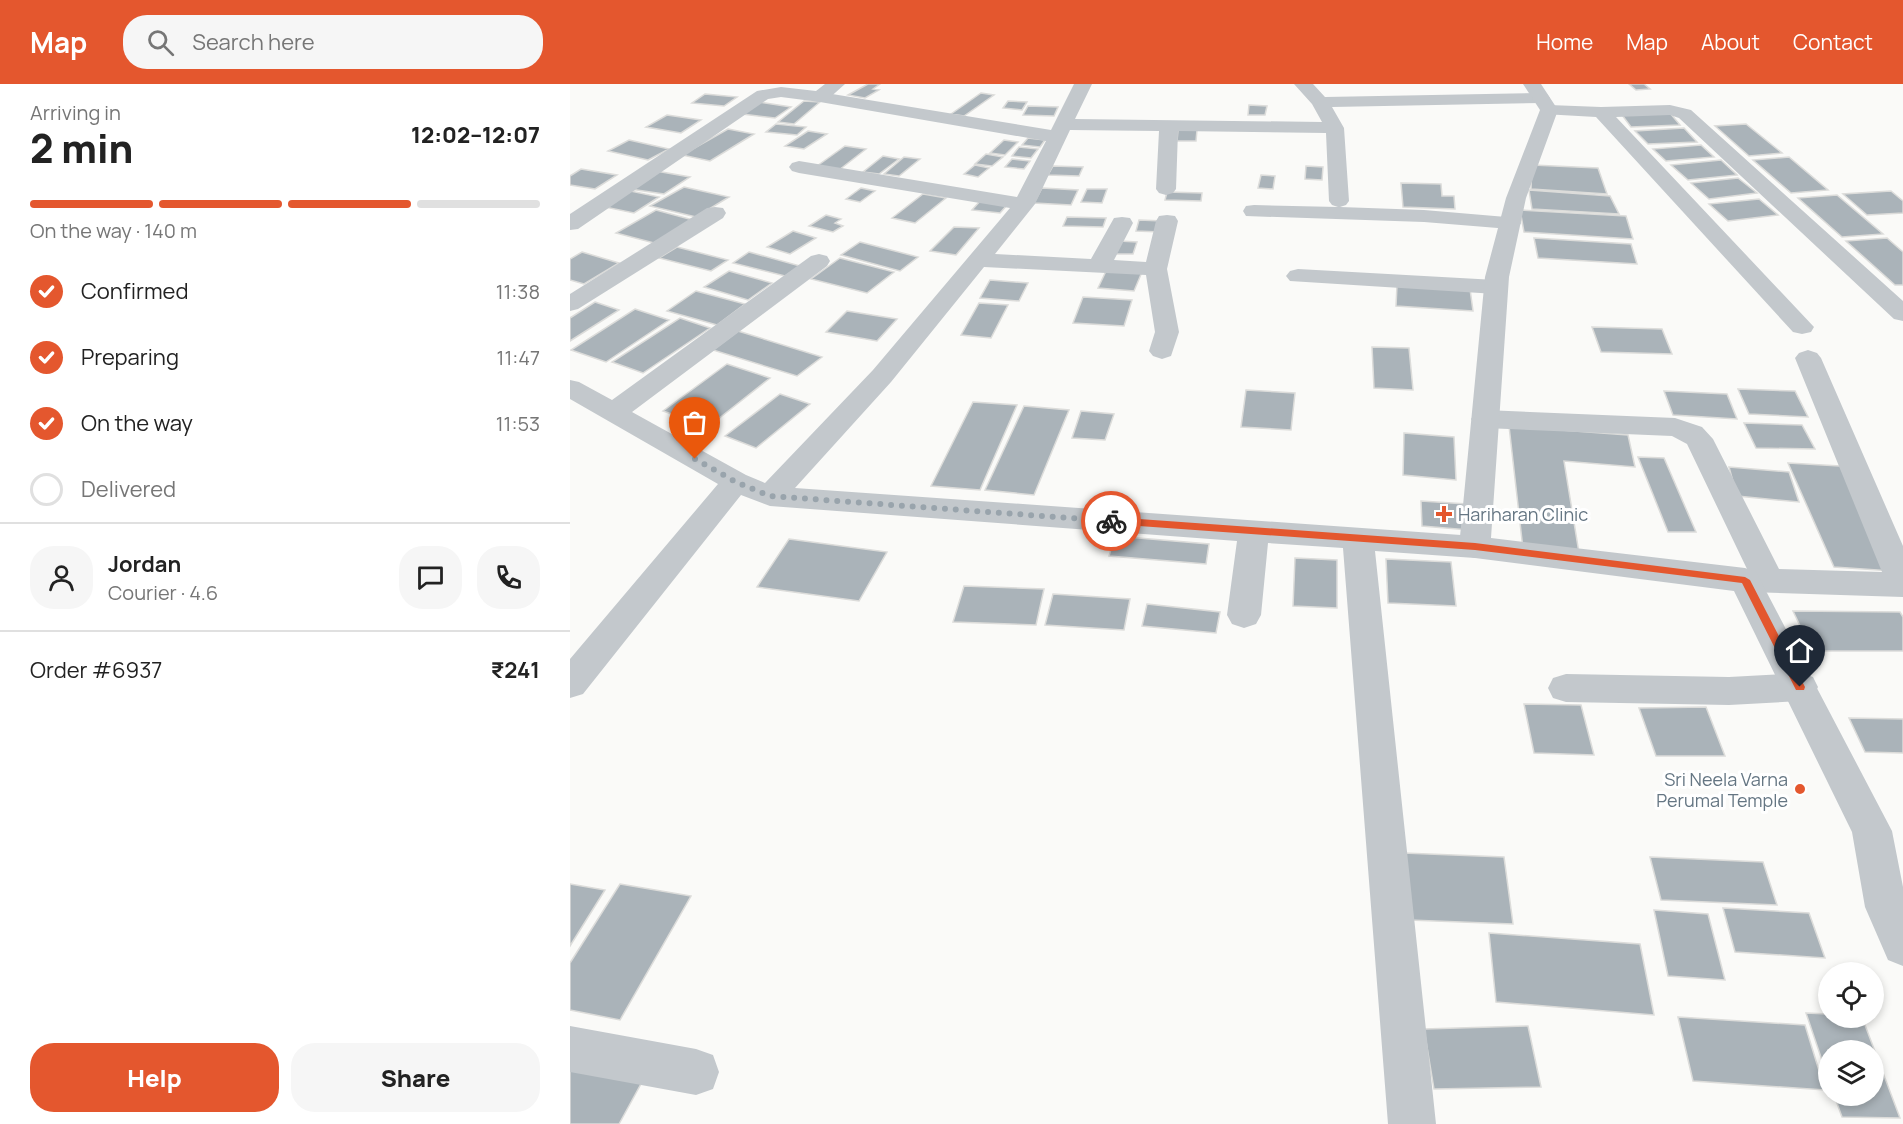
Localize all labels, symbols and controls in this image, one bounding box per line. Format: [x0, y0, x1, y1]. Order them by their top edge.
search box [123, 15, 543, 69]
text: Map [30, 23, 87, 61]
icon: search [144, 26, 177, 59]
text: Search here [192, 27, 315, 57]
text: Home [1536, 28, 1593, 56]
text: Map [1626, 28, 1668, 56]
text: About [1701, 28, 1760, 56]
text: Contact [1793, 28, 1873, 56]
text: Arriving in [30, 99, 121, 126]
text: 12:02–12:07 [411, 120, 540, 150]
text: 2 min [30, 121, 133, 175]
text: On the way · 140 m [30, 217, 197, 244]
icon: check [30, 275, 63, 308]
text: Confirmed [81, 276, 189, 306]
text: 11:38 [496, 278, 540, 305]
icon: check [30, 341, 63, 374]
text: Preparing [81, 342, 179, 372]
text: 11:47 [497, 344, 540, 371]
pin [669, 397, 720, 459]
icon: bag [678, 406, 711, 439]
icon: check [30, 407, 63, 440]
text: On the way [81, 408, 193, 438]
text: 11:53 [496, 410, 540, 437]
text: Delivered [81, 474, 176, 504]
courier [1081, 491, 1141, 551]
place label: Hariharan Clinic [1458, 502, 1588, 526]
icon: bike [1095, 505, 1128, 538]
marker: Hariharan Clinic [1435, 505, 1453, 523]
button: person [30, 546, 93, 609]
button: chat [399, 546, 462, 609]
button: phone [477, 546, 540, 609]
text: Jordan [108, 549, 181, 579]
text: Courier · 4.6 [108, 579, 218, 606]
pin [1774, 625, 1825, 687]
icon: home [1783, 634, 1816, 667]
text: Order #6937 [30, 655, 162, 685]
text: ₹241 [491, 655, 540, 685]
place label: Sri Neela Varna Perumal Temple [1656, 767, 1788, 812]
marker: Sri Neela Varna Perumal Temple [1793, 782, 1807, 796]
map controls [1818, 962, 1884, 1106]
button: locate [1818, 962, 1884, 1028]
button: layers [1818, 1040, 1884, 1106]
button: Help [30, 1043, 279, 1112]
button: Share [291, 1043, 540, 1112]

